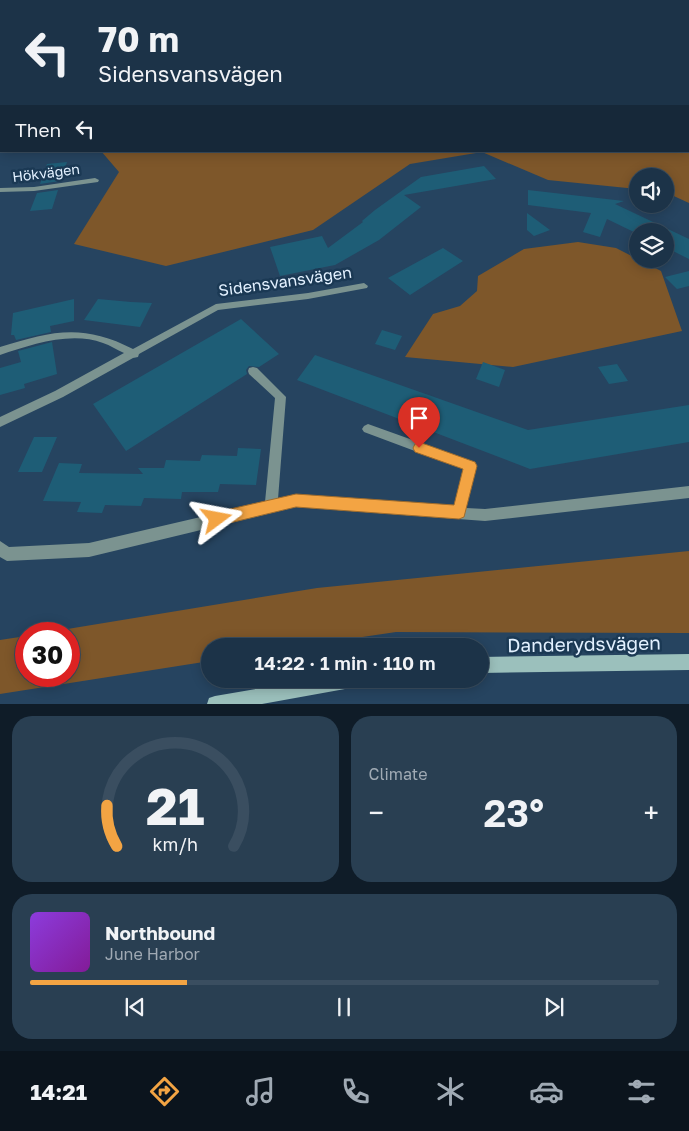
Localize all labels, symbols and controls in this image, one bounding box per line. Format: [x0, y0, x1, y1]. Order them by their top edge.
text: 70 m [98, 18, 179, 60]
icon: left [15, 20, 80, 85]
text: Sidensvansvägen [98, 60, 283, 87]
icon: left [71, 115, 99, 143]
text: Then [15, 118, 61, 141]
street label: Hökvägen [11, 160, 81, 185]
map controls [629, 168, 674, 268]
button: sound [629, 168, 674, 213]
button: layers [629, 223, 674, 268]
street label: Sidensvansvägen [217, 262, 353, 300]
pin [398, 397, 440, 448]
icon: arrive [405, 404, 433, 432]
position arrow [190, 492, 242, 544]
speed limit sign: 30 [15, 622, 80, 687]
street label: Danderydsvägen [507, 631, 661, 656]
text: 14:22 · 1 min · 110 m [254, 651, 436, 674]
text: Climate [369, 764, 428, 784]
text: 21 [146, 774, 205, 836]
text: 23° [483, 790, 544, 835]
text: − [369, 796, 384, 829]
text: + [644, 796, 659, 829]
text: km/h [153, 833, 198, 855]
text: Northbound [105, 921, 215, 944]
text: June Harbor [105, 944, 200, 964]
icon: previous [121, 993, 149, 1021]
icon: pause [330, 993, 358, 1021]
icon: next [540, 993, 568, 1021]
icon: directions [147, 1074, 182, 1109]
icon: music [243, 1074, 278, 1109]
icon: phone [338, 1074, 373, 1109]
icon: climate [433, 1074, 468, 1109]
icon: car [529, 1074, 564, 1109]
icon: filters [624, 1074, 659, 1109]
text: 14:21 [30, 1078, 87, 1105]

